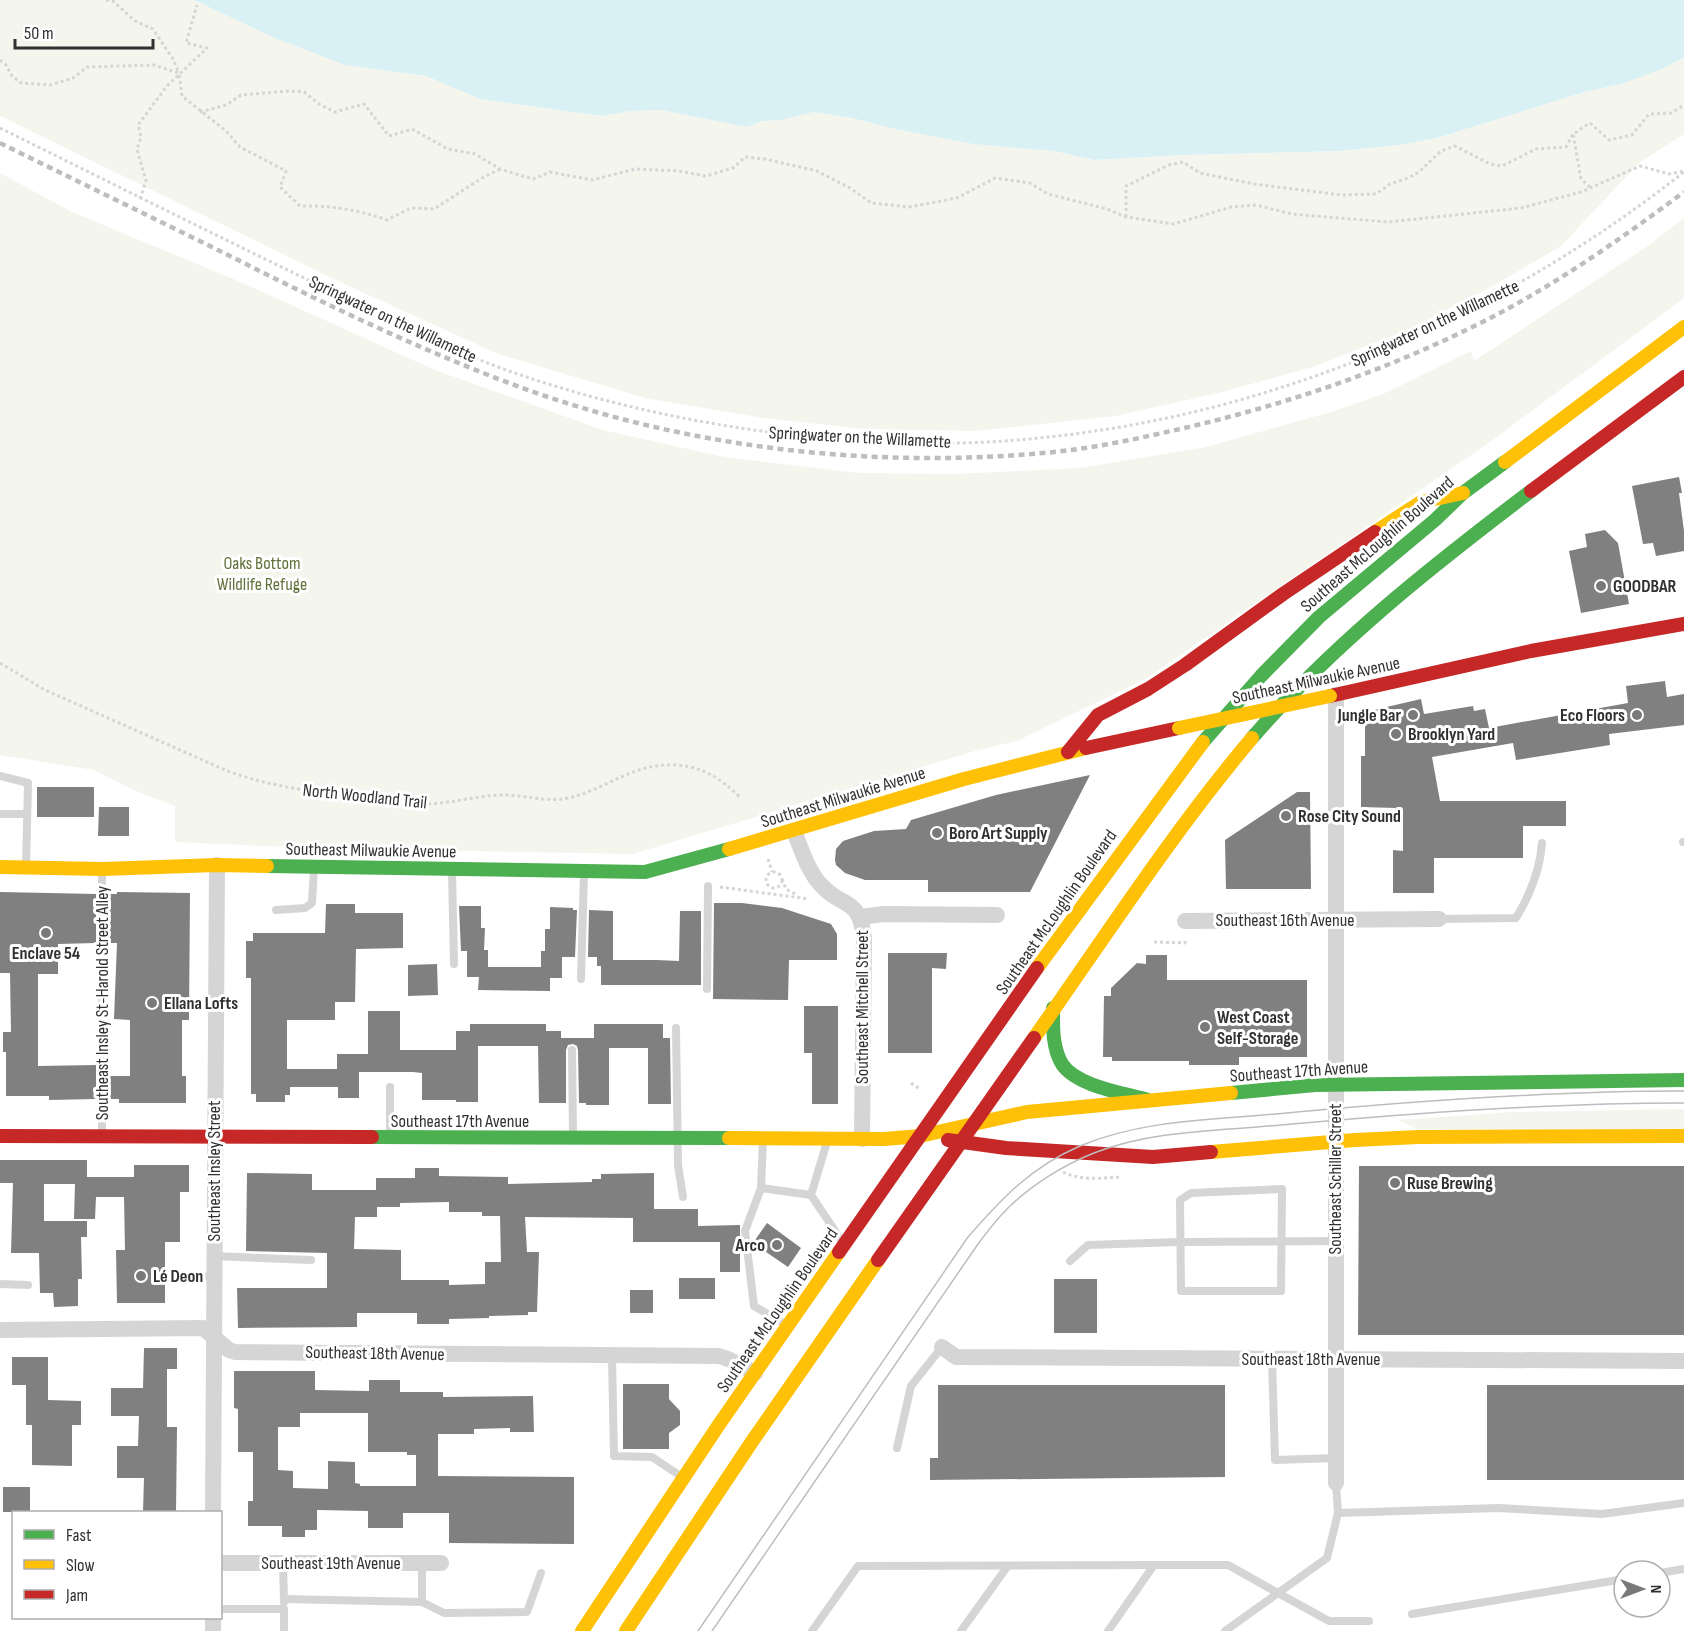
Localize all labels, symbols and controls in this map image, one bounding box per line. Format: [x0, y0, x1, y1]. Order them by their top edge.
scale bar [15, 12, 153, 50]
text: 50 m [24, 23, 54, 44]
street label: Springwater on the Willamette [306, 271, 480, 368]
street label: Springwater on the Willamette [1348, 275, 1522, 372]
street label: Springwater on the Willamette [768, 422, 952, 453]
street label: Southeast McLoughlin Boulevard [1296, 472, 1458, 617]
park label: Oaks Bottom Wildlife Refuge [217, 553, 307, 595]
place label: GOODBAR [1613, 576, 1677, 597]
marker: GOODBAR [1594, 579, 1608, 593]
street label: Southeast Milwaukie Avenue [1230, 652, 1402, 709]
place label: Jungle Bar [1337, 705, 1401, 726]
place label: Eco Floors [1560, 705, 1625, 726]
marker: Jungle Bar [1406, 708, 1420, 722]
marker: Eco Floors [1630, 708, 1644, 722]
place label: Brooklyn Yard [1408, 724, 1495, 745]
marker: Brooklyn Yard [1389, 727, 1403, 741]
street label: Southeast Milwaukie Avenue [758, 762, 928, 833]
street label: North Woodland Trail [302, 780, 428, 813]
place label: Rose City Sound [1298, 806, 1401, 827]
marker: Rose City Sound [1279, 809, 1293, 823]
place label: Boro Art Supply [949, 823, 1048, 844]
marker: Boro Art Supply [930, 826, 944, 840]
street label: Southeast McLoughlin Boulevard [992, 826, 1121, 999]
street label: Southeast Milwaukie Avenue [285, 839, 457, 862]
street label: Southeast Insley St-Harold Street Alley [92, 886, 113, 1120]
street label: Southeast 16th Avenue [1215, 910, 1355, 931]
marker: Enclave 54 [39, 926, 53, 940]
street label: Southeast Mitchell Street [852, 930, 873, 1084]
place label: Enclave 54 [12, 943, 81, 964]
place label: Ellana Lofts [164, 993, 238, 1014]
marker: Ellana Lofts [145, 996, 159, 1010]
place label: West Coast Self-Storage [1217, 1007, 1298, 1049]
marker: West Coast Self-Storage [1198, 1020, 1212, 1034]
street label: Southeast 17th Avenue [1229, 1056, 1369, 1087]
street label: Southeast Insley Street [204, 1100, 225, 1241]
street label: Southeast Schiller Street [1325, 1103, 1346, 1254]
street label: Southeast 17th Avenue [391, 1111, 529, 1132]
place label: Ruse Brewing [1407, 1173, 1493, 1194]
marker: Ruse Brewing [1388, 1176, 1402, 1190]
street label: Southeast McLoughlin Boulevard [713, 1224, 842, 1397]
place label: Arco [734, 1235, 765, 1256]
marker: Arco [770, 1238, 784, 1252]
place label: Lé Deon [153, 1266, 203, 1287]
marker: Lé Deon [134, 1269, 148, 1283]
street label: Southeast 18th Avenue [305, 1342, 445, 1365]
street label: Southeast 18th Avenue [1241, 1349, 1381, 1370]
legend [12, 1511, 222, 1619]
text: Fast [66, 1525, 92, 1546]
street label: Southeast 19th Avenue [261, 1553, 401, 1574]
text: Slow [66, 1555, 95, 1576]
north arrow [1612, 1559, 1672, 1619]
text: Jam [65, 1585, 88, 1606]
text: N [1646, 1585, 1665, 1593]

